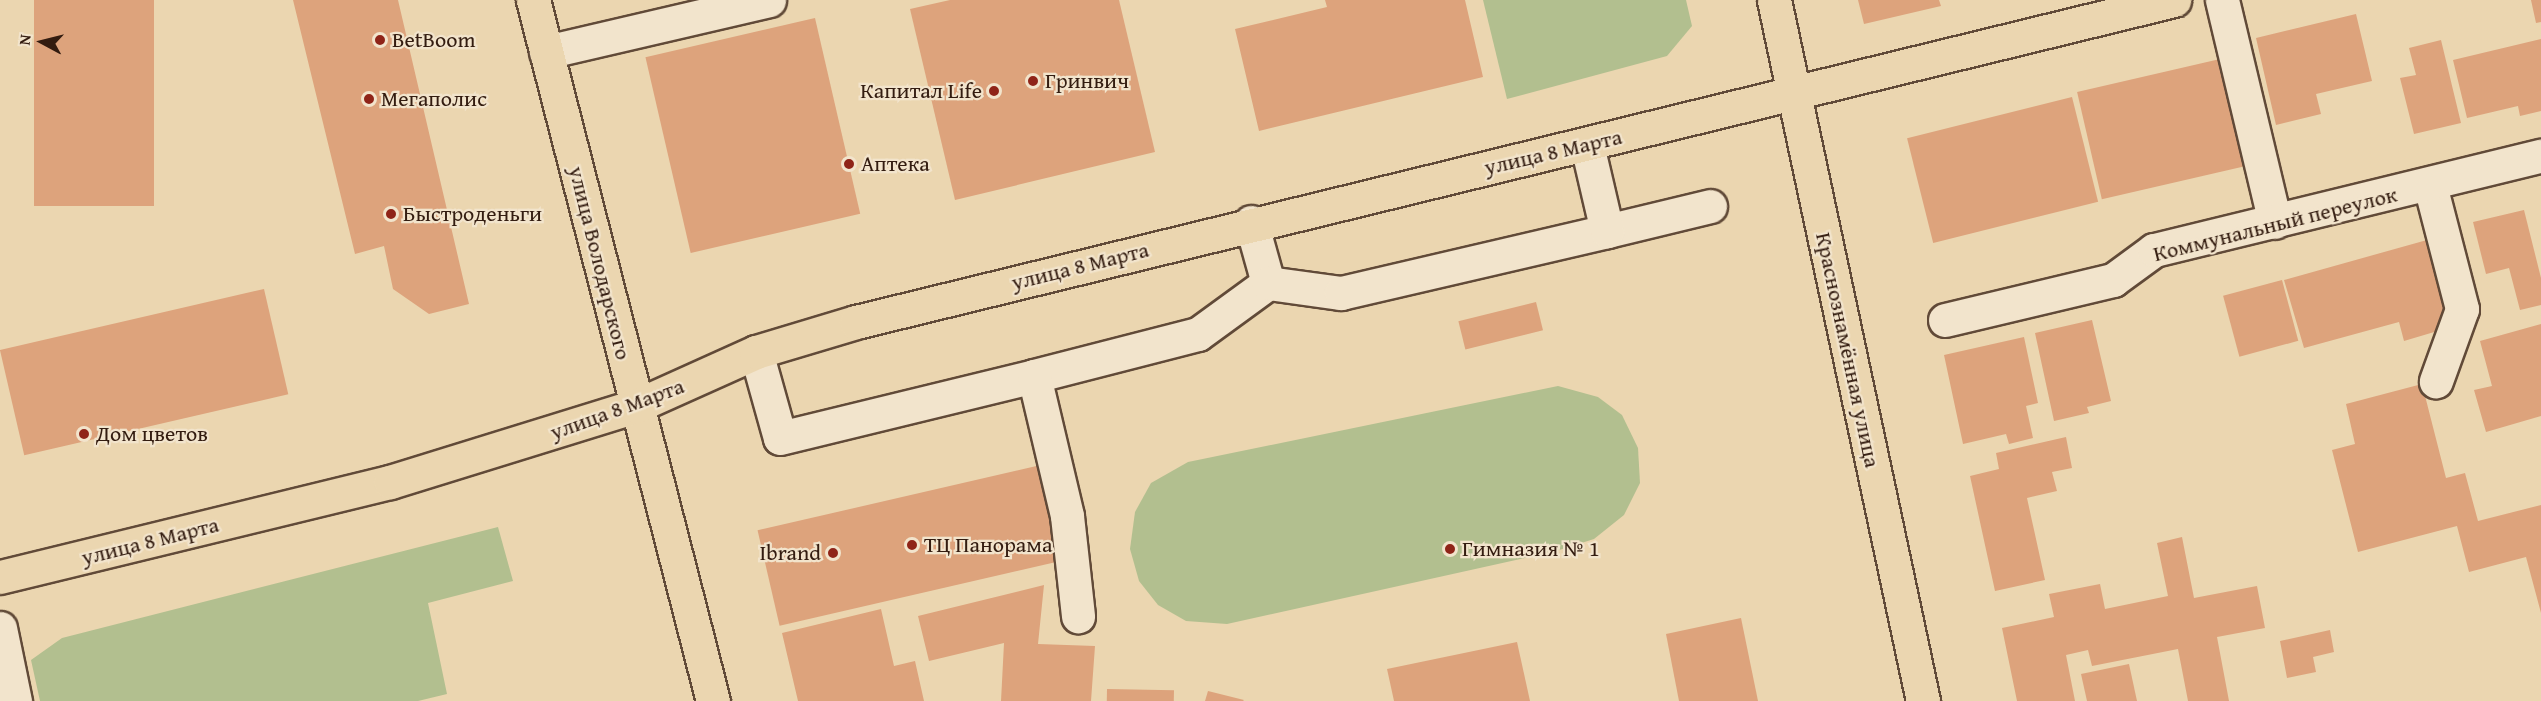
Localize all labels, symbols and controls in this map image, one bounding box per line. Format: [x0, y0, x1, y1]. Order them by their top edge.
north arrow [12, 12, 72, 72]
place label: BetBoom [392, 27, 475, 53]
text: N [12, 33, 37, 47]
marker: BetBoom [373, 33, 387, 47]
place label: Гринвич [1045, 68, 1129, 94]
marker: Гринвич [1026, 74, 1040, 88]
place label: Капитал Life [860, 78, 982, 104]
marker: Капитал Life [987, 84, 1001, 98]
place label: Мегаполис [381, 86, 487, 112]
marker: Мегаполис [362, 92, 376, 106]
street label: улица 8 Марта [1482, 123, 1624, 181]
place label: Аптека [861, 151, 930, 177]
marker: Аптека [842, 157, 856, 171]
street label: улица Володарского [563, 163, 637, 363]
street label: Коммунальный переулок [2150, 181, 2400, 267]
place label: Быстроденьги [403, 201, 542, 227]
marker: Быстроденьги [384, 207, 398, 221]
street label: Краснознамённая улица [1810, 230, 1886, 470]
street label: улица 8 Марта [1009, 236, 1151, 296]
street label: улица 8 Марта [547, 373, 687, 445]
place label: Дом цветов [96, 421, 208, 447]
marker: Дом цветов [77, 427, 91, 441]
street label: улица 8 Марта [79, 511, 221, 571]
place label: ТЦ Панорама [924, 532, 1053, 558]
place label: Гимназия № 1 [1462, 536, 1600, 562]
marker: ТЦ Панорама [905, 538, 919, 552]
place label: Ibrand [760, 540, 821, 566]
marker: Гимназия № 1 [1443, 542, 1457, 556]
marker: Ibrand [826, 546, 840, 560]

